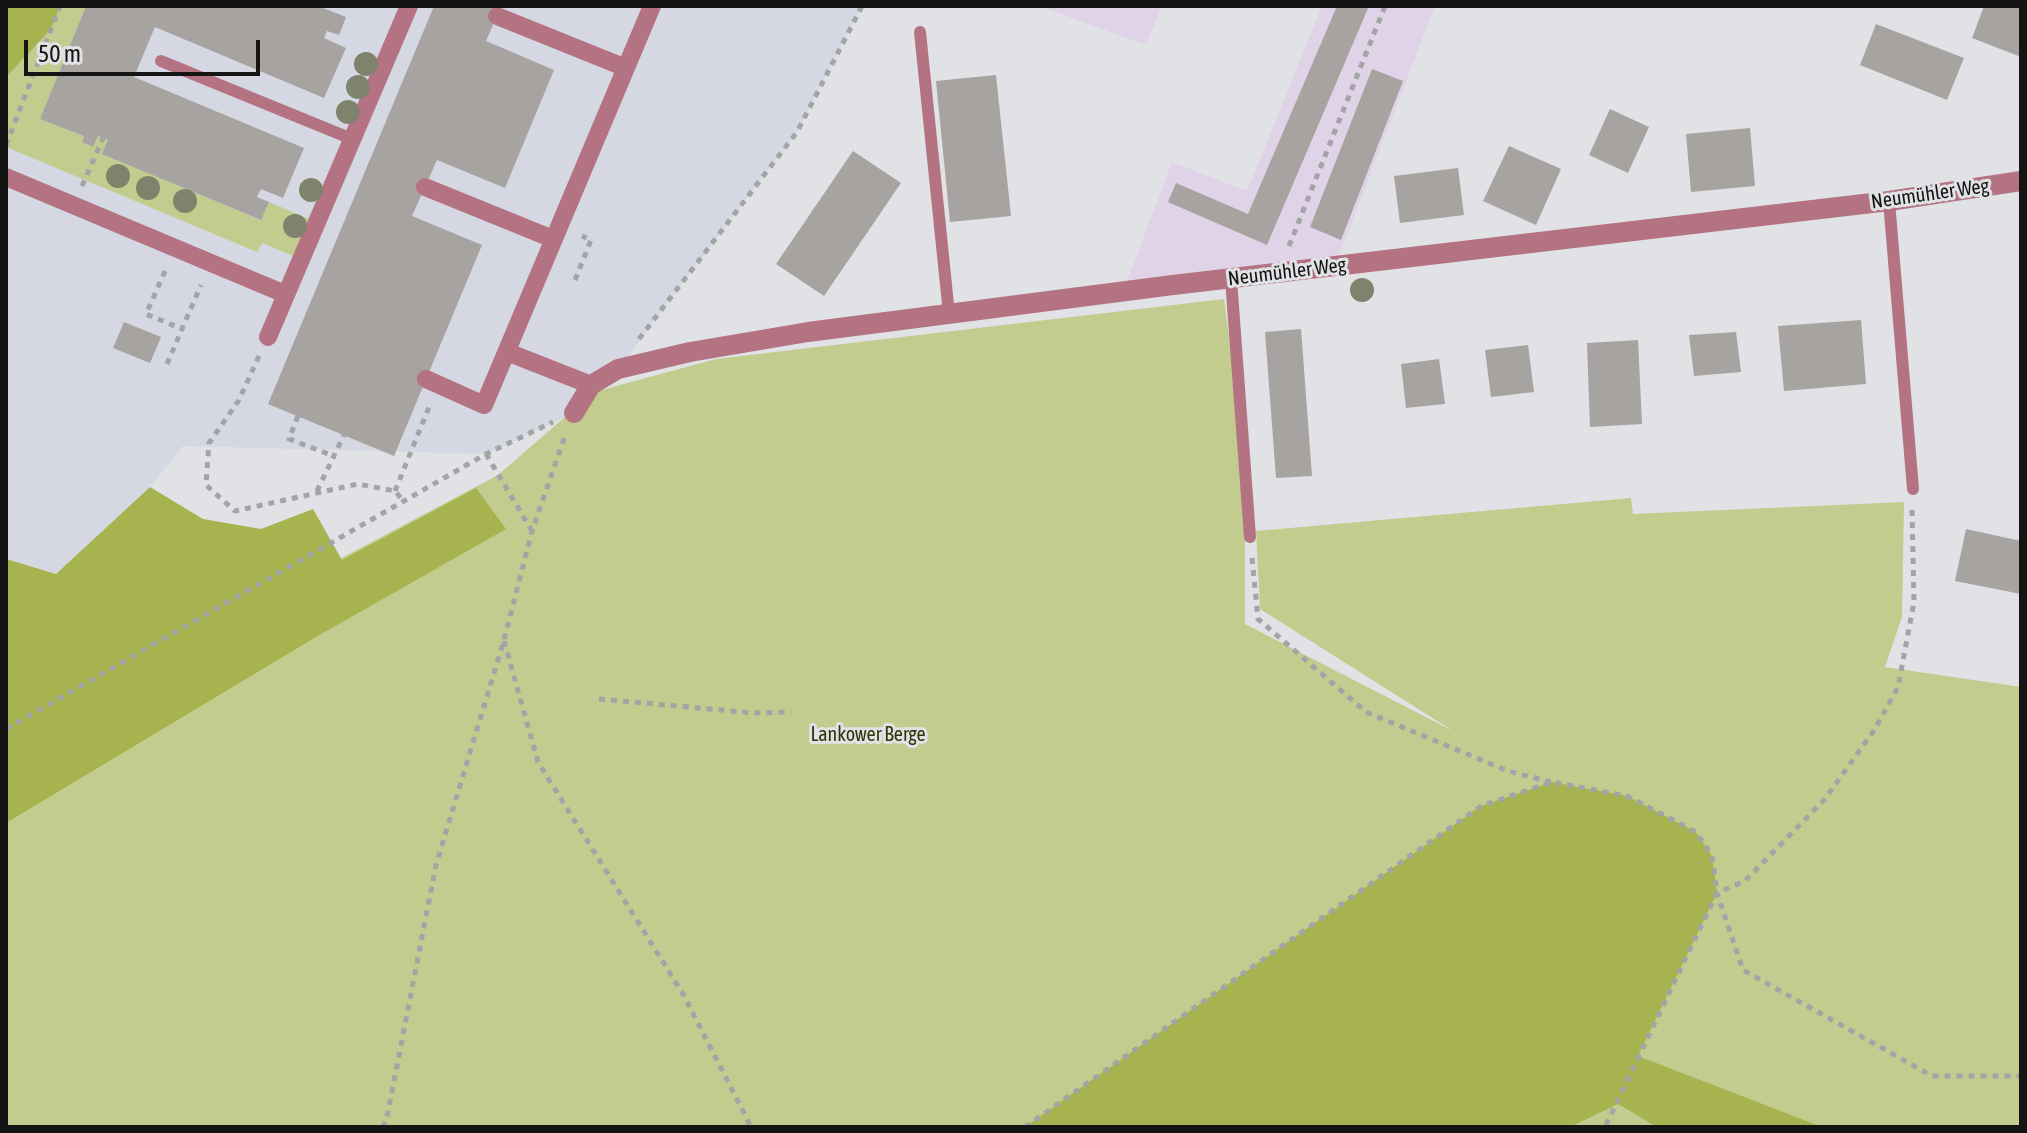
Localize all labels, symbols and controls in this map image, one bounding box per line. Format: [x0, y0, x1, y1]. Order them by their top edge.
scale bar [28, 24, 264, 74]
text: 50 m [38, 40, 81, 67]
street label: Neumühler Weg [1870, 174, 1990, 214]
street label: Neumühler Weg [1227, 253, 1347, 291]
park label: Lankower Berge [811, 723, 925, 747]

